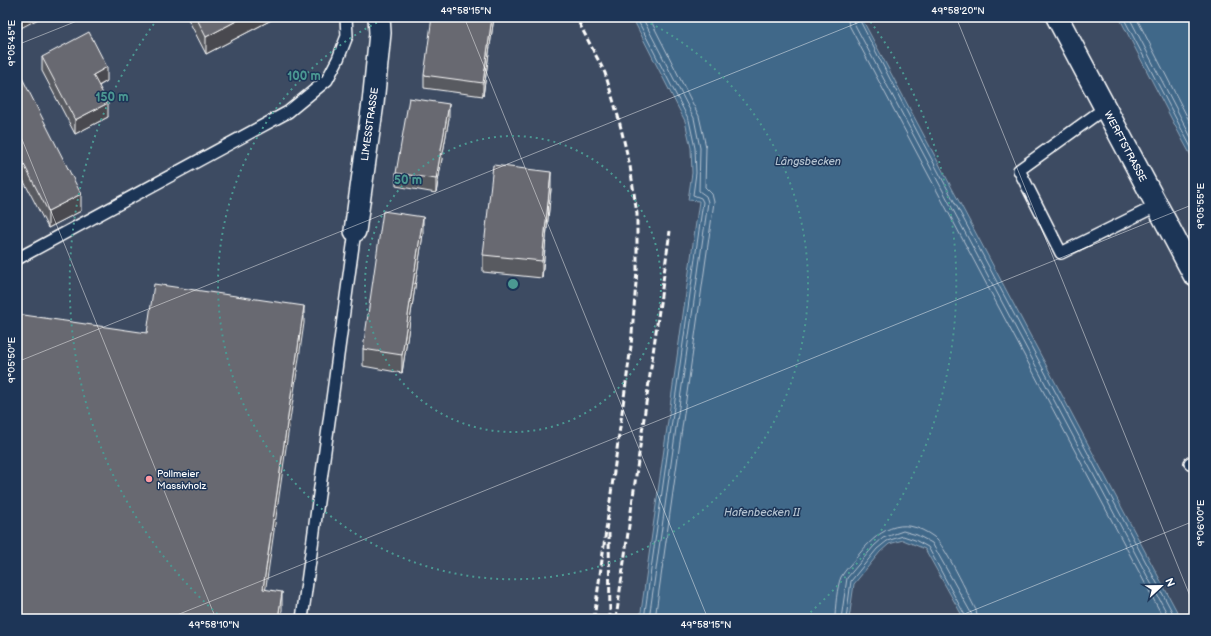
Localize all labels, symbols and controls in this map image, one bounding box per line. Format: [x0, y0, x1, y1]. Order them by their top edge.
text: 49°58'15"N [440, 5, 492, 17]
text: 49°58'20"N [931, 5, 985, 17]
text: 9°05'45"E [6, 19, 18, 66]
text: 100 m [287, 69, 321, 84]
street label: LIMESSTRASSE [359, 86, 381, 162]
text: 150 m [96, 90, 128, 105]
street label: WERFTSTRASSE [1101, 109, 1149, 184]
water label: Längsbecken [775, 155, 841, 168]
text: 50 m [394, 173, 422, 188]
text: 9°05'55"E [1195, 183, 1207, 229]
centre of rings [506, 277, 520, 291]
text: 9°05'50"E [6, 337, 18, 383]
place label: Pollmeier Massivholz [157, 468, 206, 492]
marker: Pollmeier Massivholz [144, 474, 154, 484]
text: 9°06'00"E [1195, 499, 1207, 546]
water label: Hafenbecken II [724, 506, 800, 519]
north arrow [1141, 566, 1181, 606]
text: N [1162, 576, 1177, 589]
text: 49°58'10"N [188, 619, 240, 631]
text: 49°58'15"N [680, 619, 732, 631]

